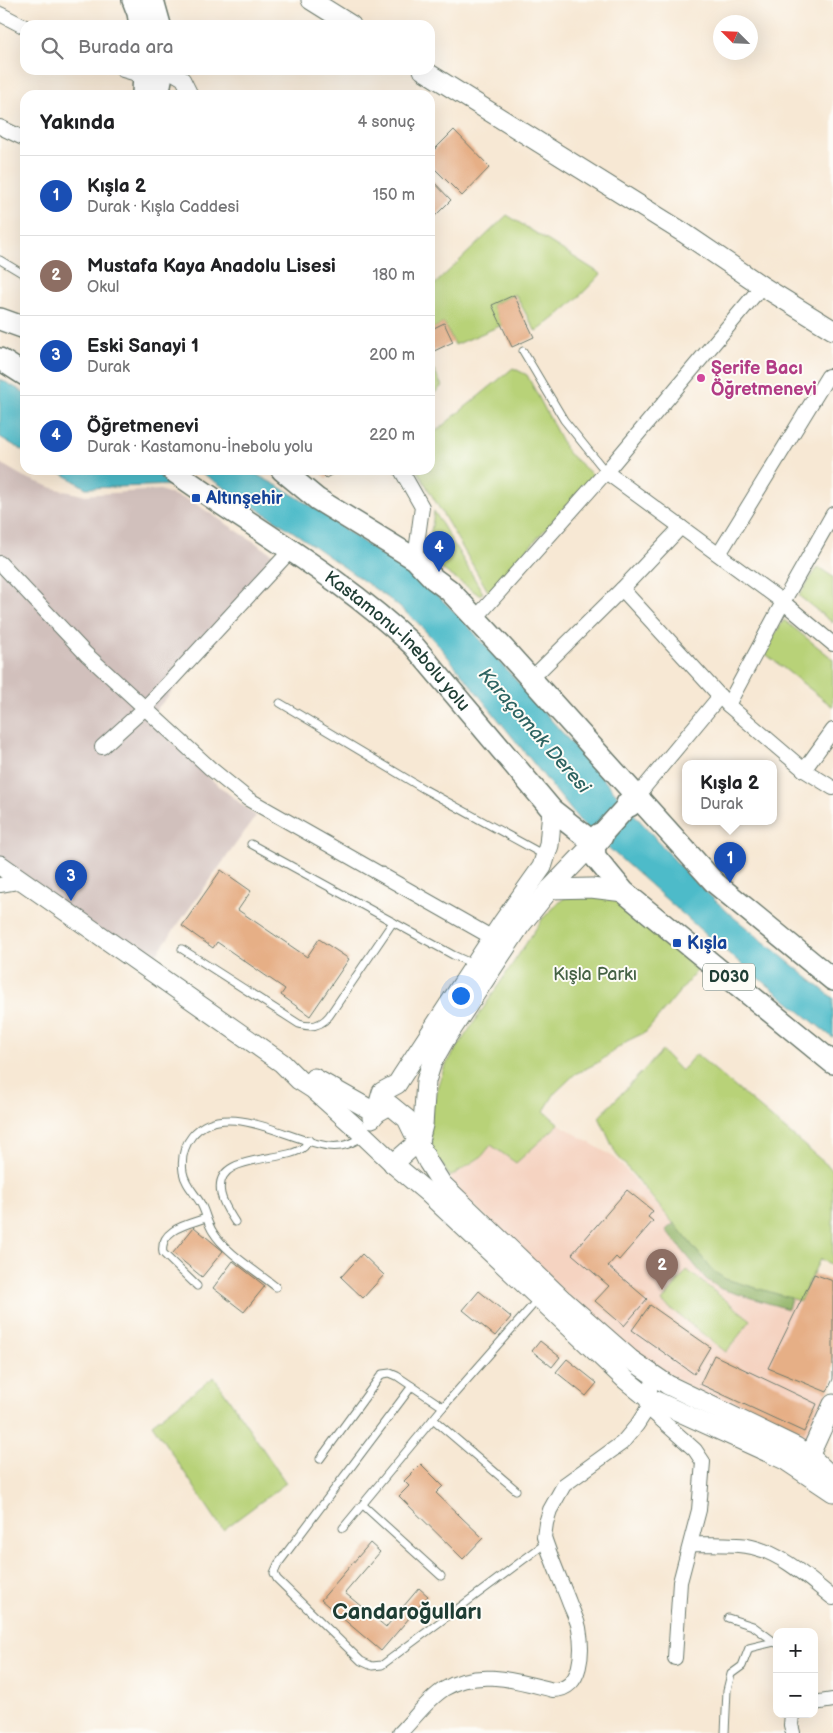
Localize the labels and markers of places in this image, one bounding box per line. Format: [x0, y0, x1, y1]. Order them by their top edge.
place label: Şerife Bacı Öğretmenevi [711, 358, 817, 400]
marker: Şerife Bacı Öğretmenevi [695, 372, 707, 384]
place label: Altınşehir [205, 488, 283, 509]
marker: Altınşehir [190, 492, 202, 504]
pin: 4 [423, 531, 455, 572]
pin: 1 [714, 842, 746, 883]
pin: 3 [55, 860, 87, 901]
place label: Kışla [687, 933, 727, 954]
marker: Kışla [671, 937, 683, 949]
pin: 2 [646, 1249, 678, 1290]

